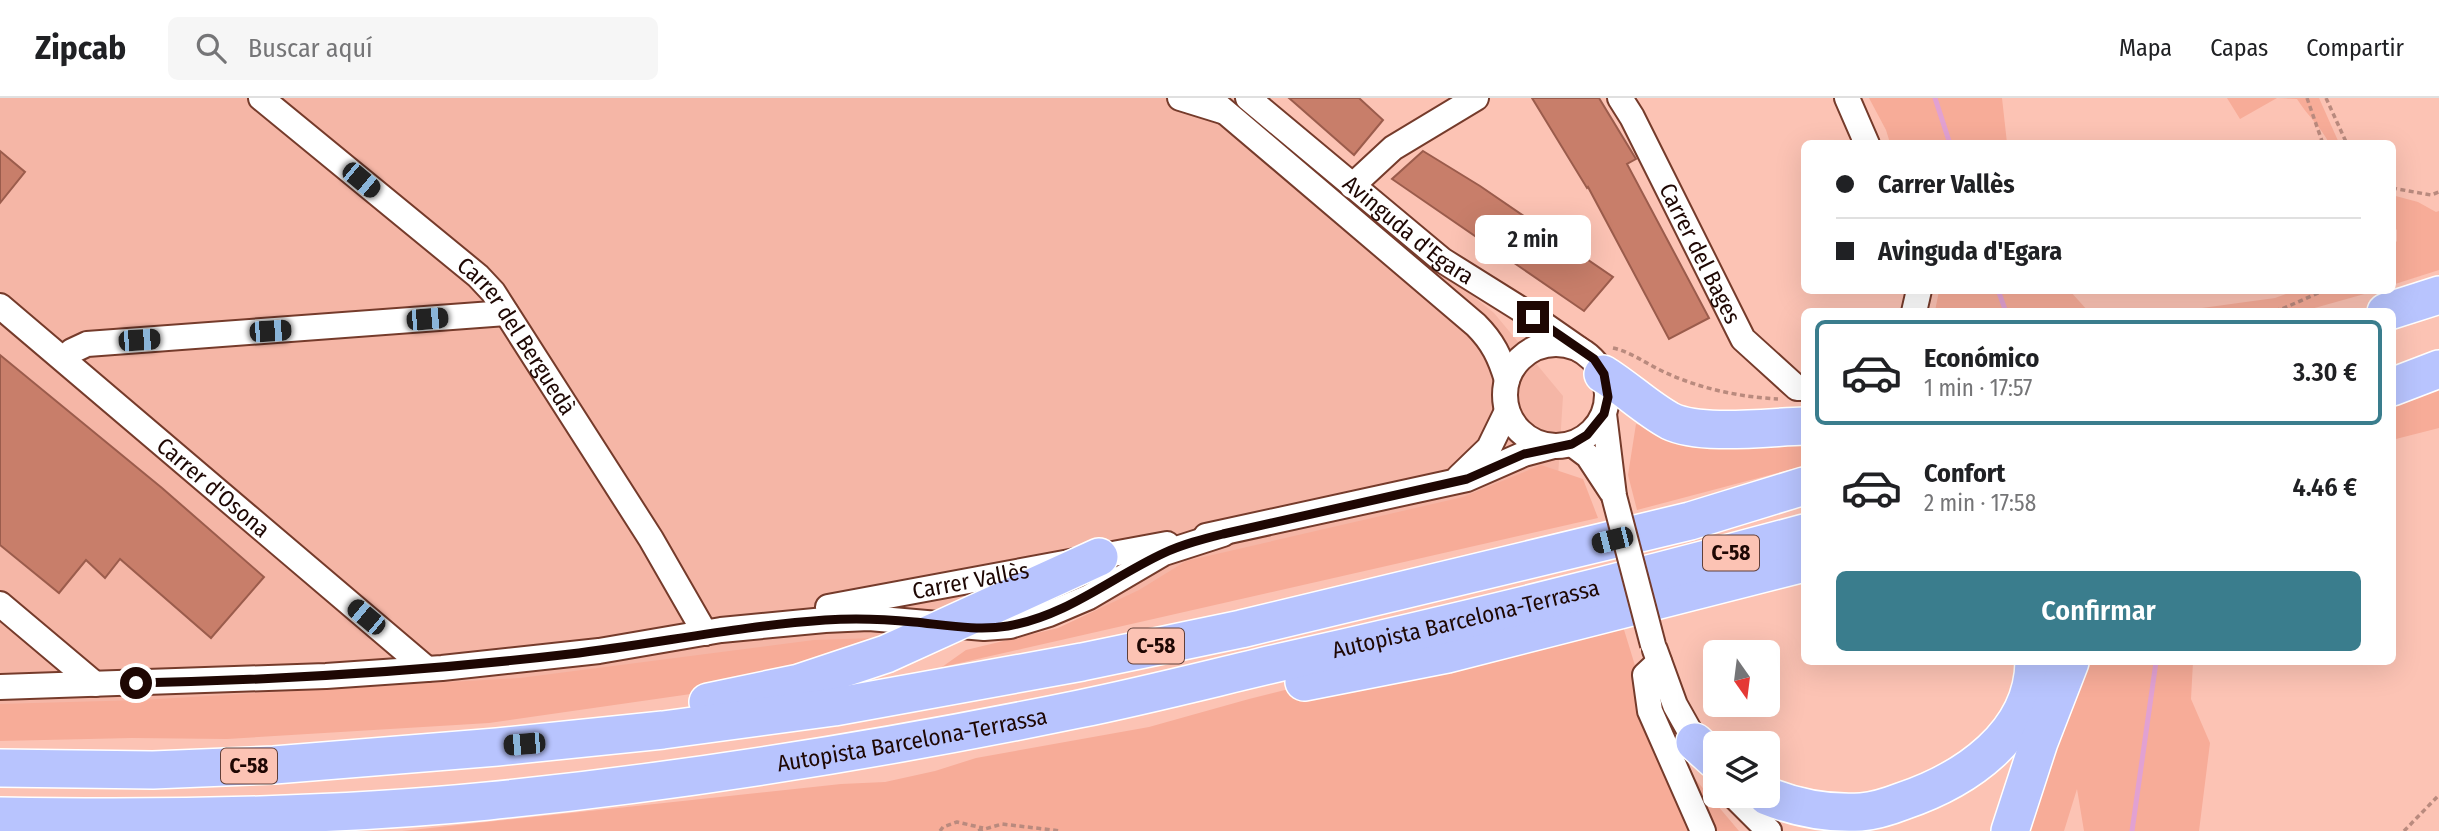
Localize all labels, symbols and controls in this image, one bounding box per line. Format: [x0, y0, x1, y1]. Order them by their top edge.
search box [168, 17, 658, 80]
text: Zipcab [35, 28, 126, 68]
icon: search [192, 29, 230, 67]
text: Buscar aquí [248, 33, 373, 64]
text: Mapa [2119, 34, 2172, 62]
text: Capas [2210, 34, 2268, 62]
text: Compartir [2306, 34, 2404, 62]
car [339, 158, 384, 202]
street label: Avinguda d'Egara [1337, 169, 1479, 290]
text: Carrer Vallès [1878, 169, 2015, 200]
street label: Carrer del Bages [1653, 179, 1747, 328]
callout: 2 min [1475, 216, 1591, 264]
text: 2 min [1507, 225, 1559, 253]
text: Avinguda d'Egara [1878, 236, 2062, 267]
street label: Carrer del Berguedà [452, 251, 582, 420]
route end [1517, 301, 1549, 333]
car [406, 307, 449, 331]
car [249, 319, 292, 343]
car [118, 328, 161, 352]
icon: car [1840, 341, 1903, 404]
text: Económico [1924, 343, 2039, 374]
text: 3.30 € [2293, 357, 2357, 388]
text: 1 min · 17:57 [1924, 374, 2032, 402]
street label: Carrer d'Osona [151, 431, 276, 543]
icon: car [1840, 456, 1903, 519]
text: Confort [1924, 458, 2005, 489]
text: 4.46 € [2293, 472, 2357, 503]
text: 2 min · 17:58 [1924, 489, 2036, 517]
car [1590, 525, 1635, 555]
road number: C-58 [1703, 536, 1759, 570]
street label: Carrer Vallès [910, 556, 1031, 605]
button: Confirmar [1836, 571, 2361, 651]
street label: Autopista Barcelona-Terrassa [1329, 573, 1602, 664]
car [344, 595, 389, 639]
road number: C-58 [1128, 628, 1184, 664]
north arrow [1703, 640, 1780, 718]
map controls [1703, 640, 1780, 808]
route start [120, 667, 152, 699]
street label: Autopista Barcelona-Terrassa [775, 702, 1049, 778]
button: layers [1703, 731, 1780, 808]
car [503, 732, 546, 756]
road number: C-58 [221, 748, 277, 784]

